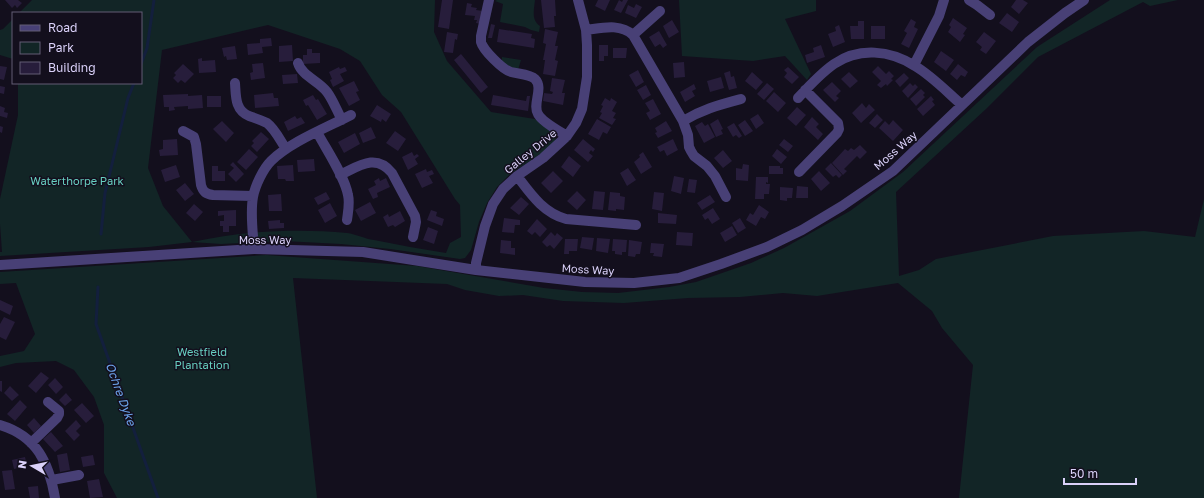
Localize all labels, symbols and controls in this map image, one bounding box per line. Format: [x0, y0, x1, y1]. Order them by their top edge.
legend [12, 12, 142, 84]
text: Road [48, 20, 77, 35]
text: Park [48, 40, 74, 55]
text: Building [48, 60, 96, 75]
street label: Galley Drive [501, 126, 559, 176]
street label: Moss Way [871, 128, 919, 172]
park label: Waterthorpe Park [30, 174, 124, 187]
street label: Moss Way [239, 233, 291, 246]
street label: Moss Way [561, 261, 615, 277]
park label: Westfield Plantation [175, 345, 229, 371]
water label: Ochre Dyke [103, 360, 140, 429]
north arrow [12, 446, 52, 486]
text: N [15, 459, 29, 470]
scale bar [1064, 460, 1136, 486]
text: 50 m [1070, 466, 1098, 481]

